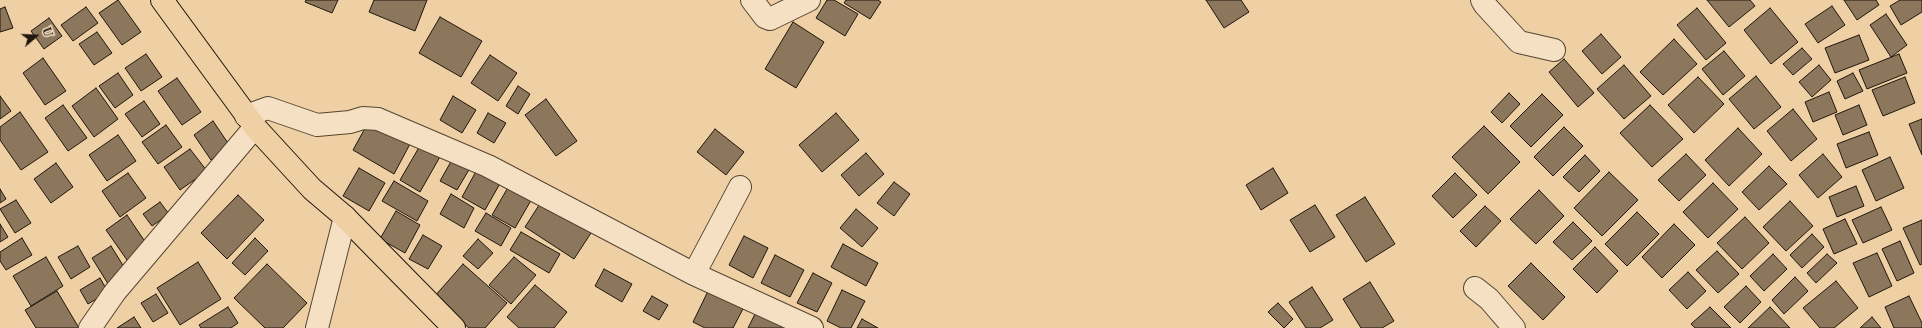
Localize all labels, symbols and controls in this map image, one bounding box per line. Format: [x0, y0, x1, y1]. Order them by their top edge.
north arrow [16, 16, 56, 56]
text: U [39, 26, 55, 39]

